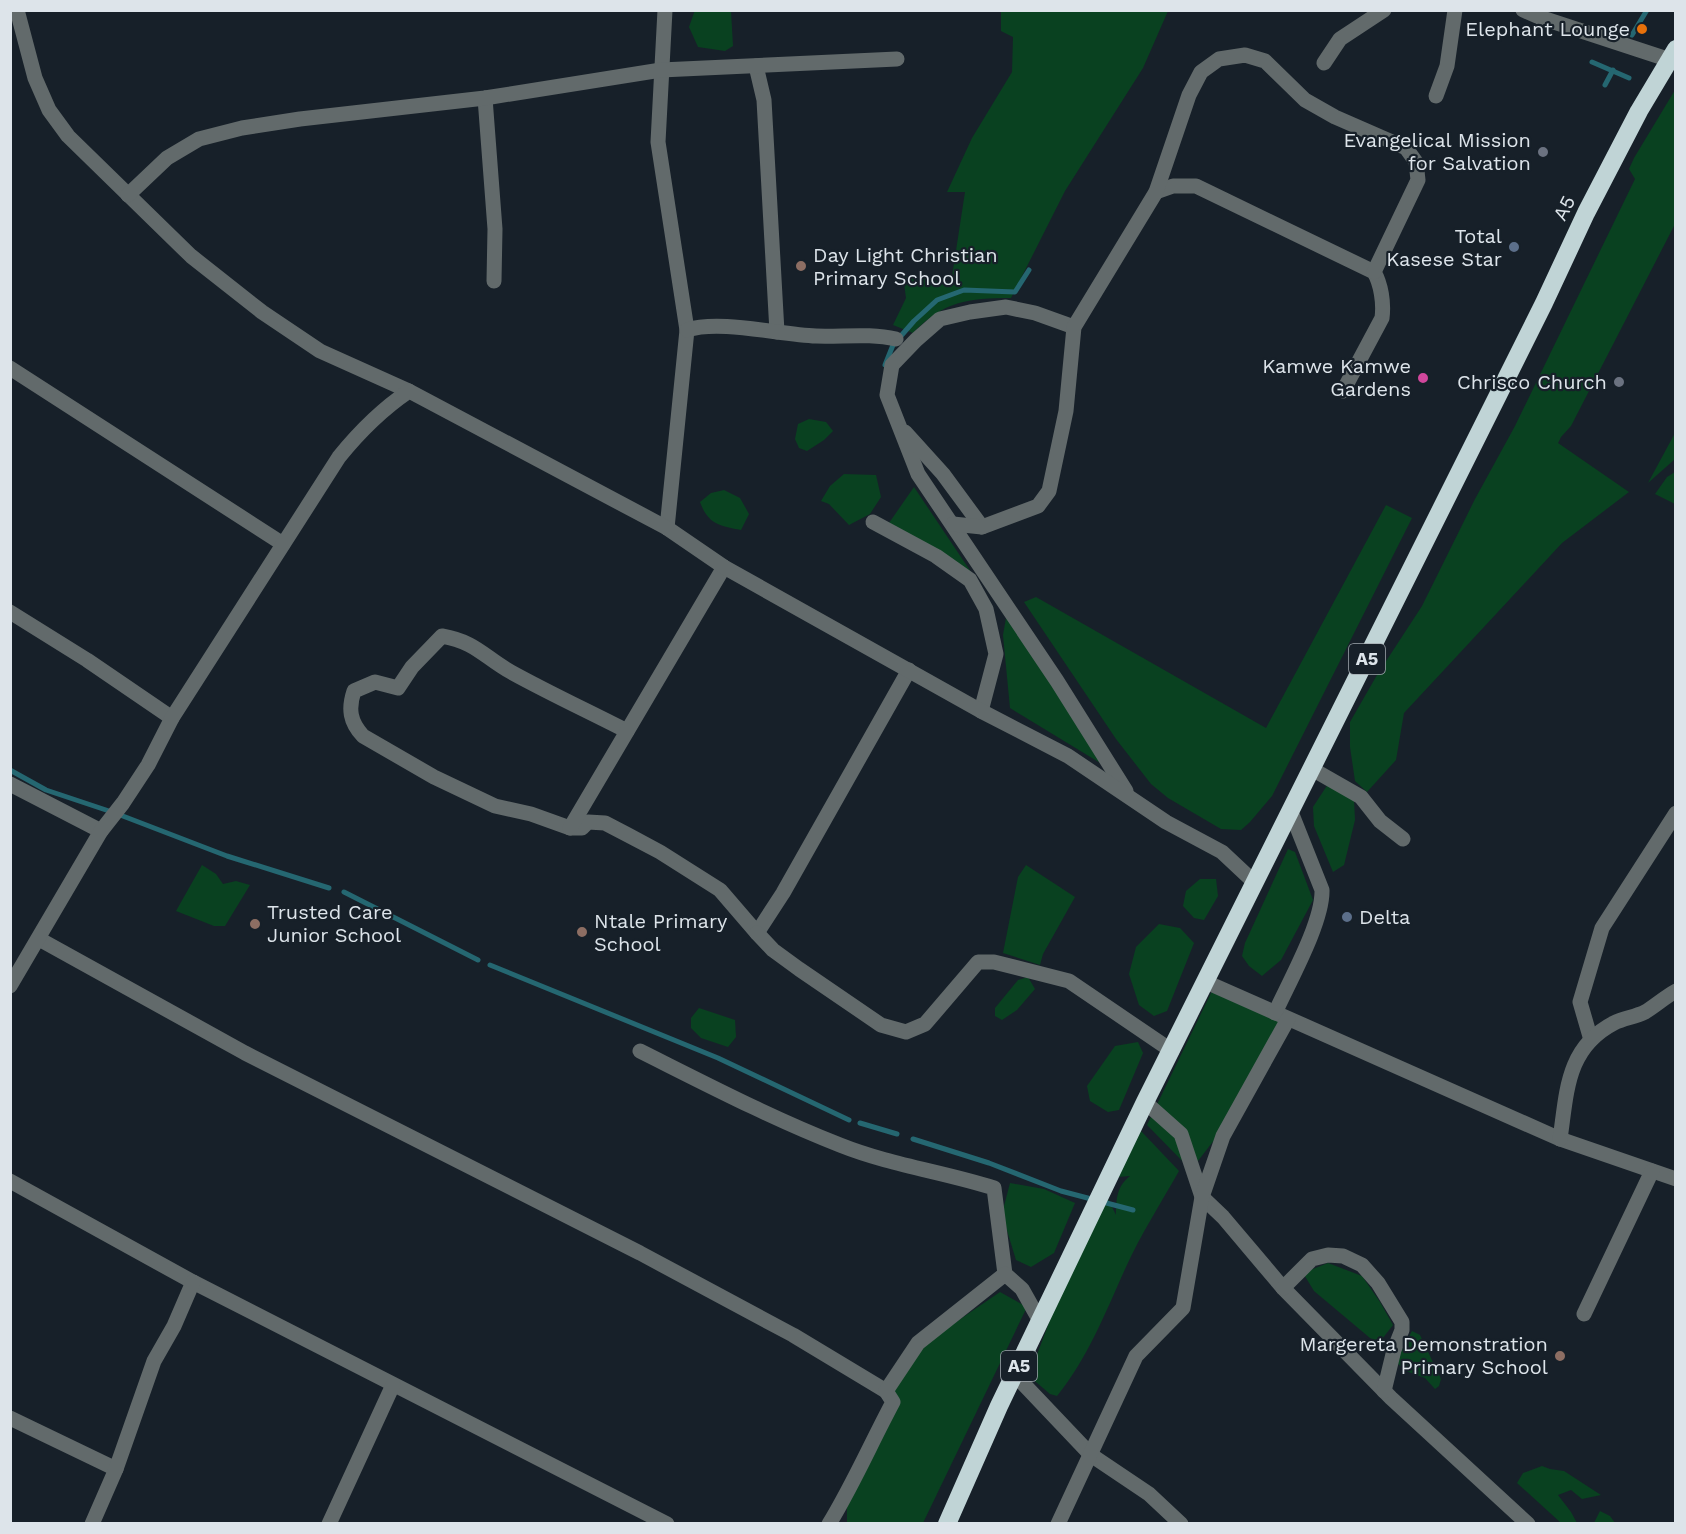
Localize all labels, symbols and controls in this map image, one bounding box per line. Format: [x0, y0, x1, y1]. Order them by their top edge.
place label: Elephant Lounge [1465, 17, 1630, 41]
marker: Elephant Lounge [1635, 22, 1649, 36]
place label: Evangelical Mission for Salvation [1343, 128, 1531, 175]
marker: Evangelical Mission for Salvation [1536, 145, 1550, 159]
street label: A5 [1548, 191, 1580, 225]
place label: Total Kasese Star [1386, 224, 1502, 271]
marker: Total Kasese Star [1507, 240, 1521, 254]
place label: Day Light Christian Primary School [813, 243, 998, 290]
marker: Day Light Christian Primary School [794, 259, 808, 273]
place label: Kamwe Kamwe Gardens [1262, 354, 1411, 401]
place label: Chrisco Church [1457, 370, 1607, 394]
marker: Kamwe Kamwe Gardens [1416, 371, 1430, 385]
marker: Chrisco Church [1612, 375, 1626, 389]
road number: A5 [1349, 644, 1385, 674]
place label: Trusted Care Junior School [267, 900, 401, 947]
place label: Delta [1359, 905, 1410, 929]
place label: Ntale Primary School [594, 909, 728, 956]
marker: Delta [1340, 910, 1354, 924]
marker: Trusted Care Junior School [248, 917, 262, 931]
marker: Ntale Primary School [575, 925, 589, 939]
place label: Margereta Demonstration Primary School [1300, 1332, 1548, 1379]
marker: Margereta Demonstration Primary School [1553, 1349, 1567, 1363]
road number: A5 [1001, 1351, 1037, 1381]

